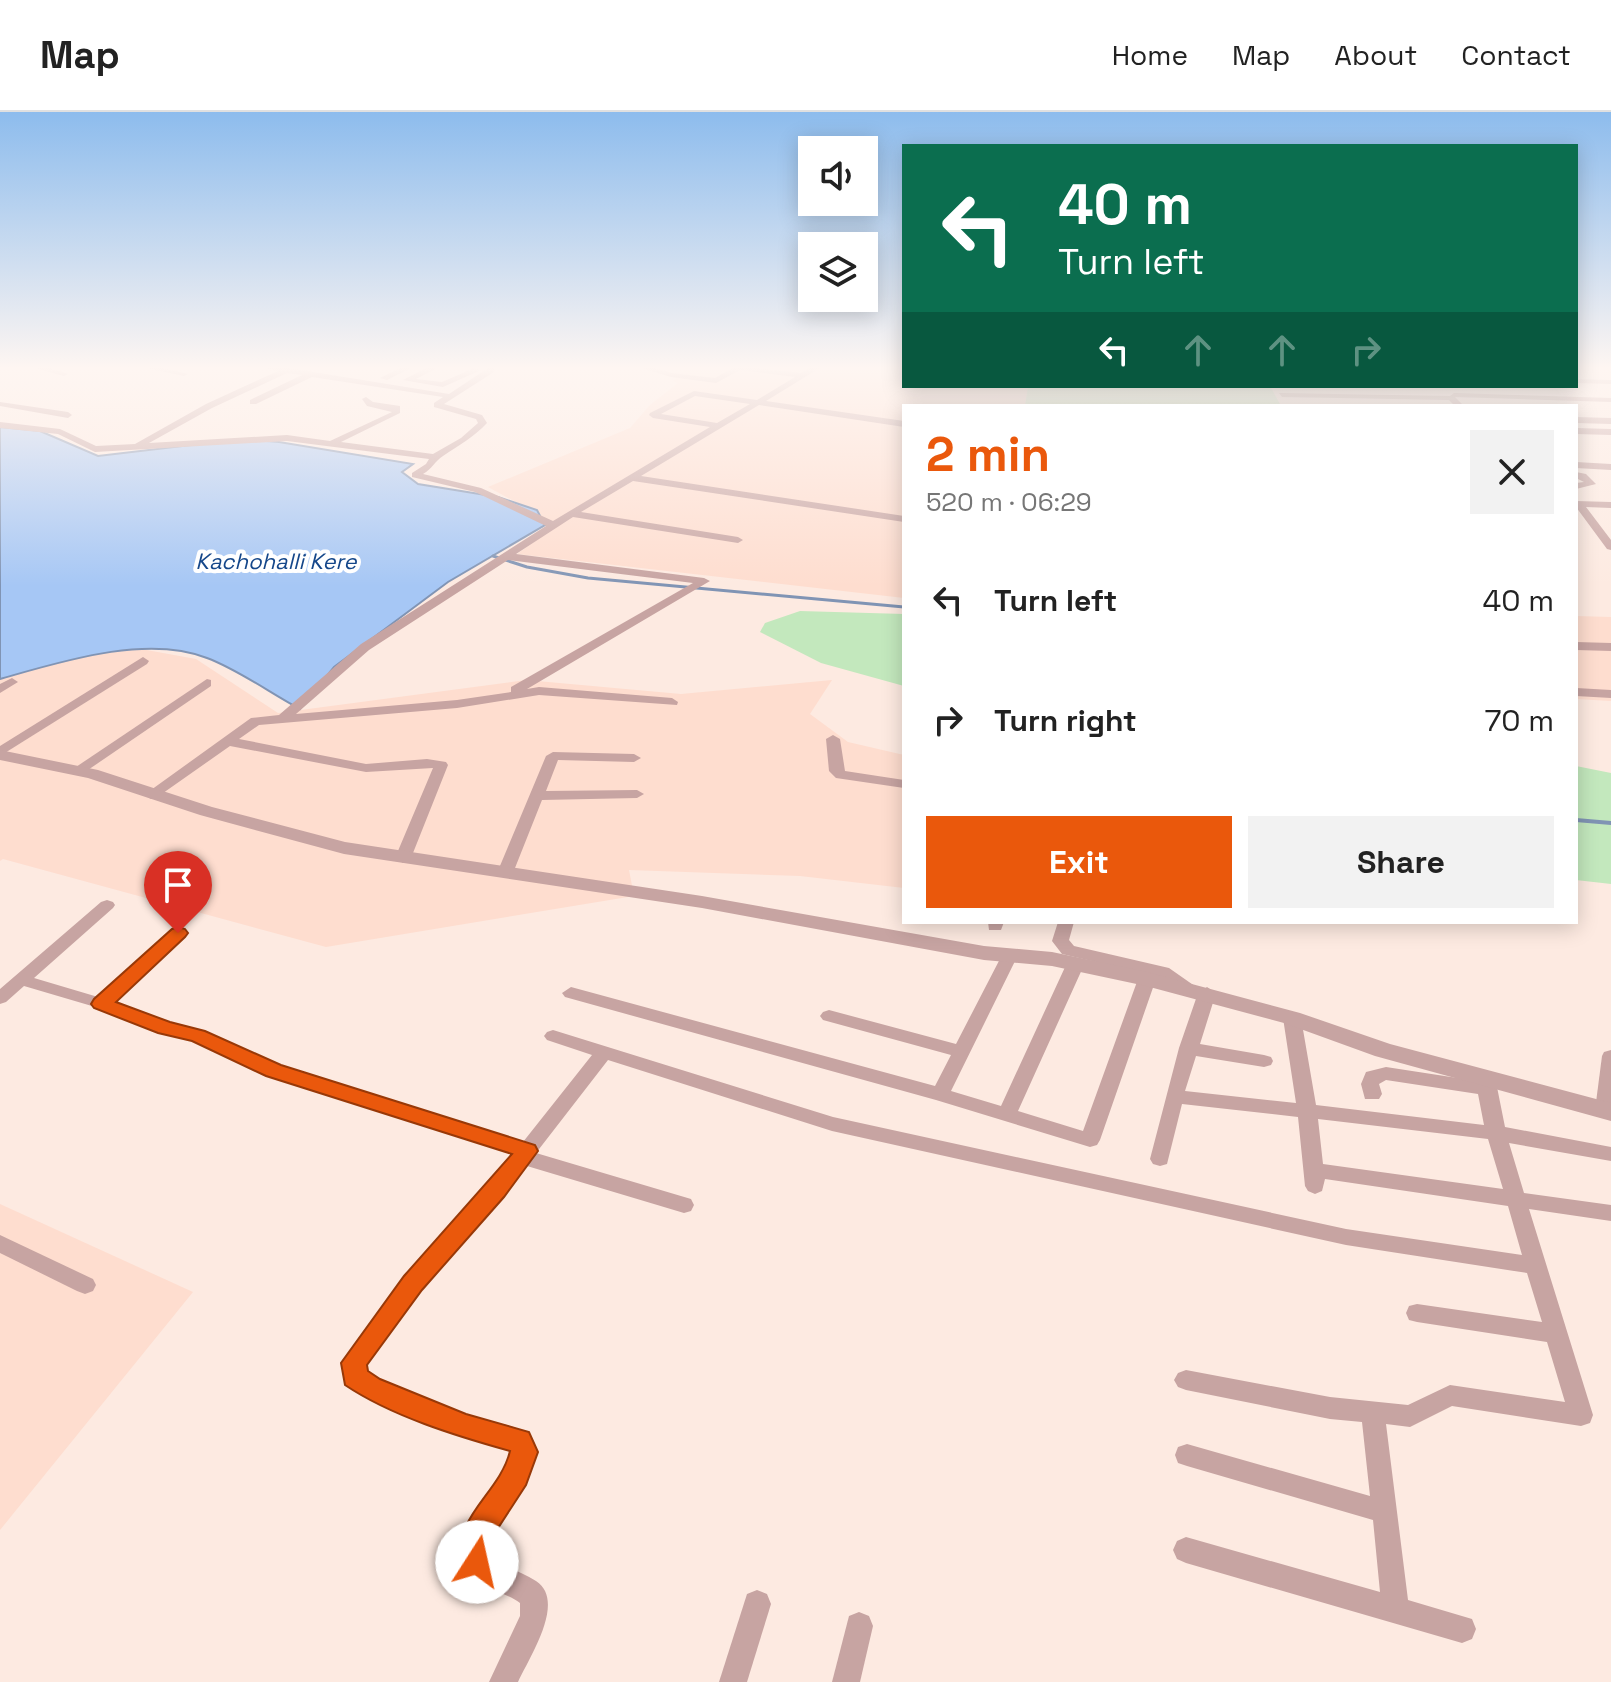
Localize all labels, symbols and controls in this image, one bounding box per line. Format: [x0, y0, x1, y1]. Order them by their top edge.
text: Map [40, 31, 120, 79]
text: Home [1112, 37, 1188, 73]
text: Map [1232, 37, 1290, 73]
text: About [1334, 37, 1417, 73]
text: Contact [1461, 37, 1571, 73]
map controls [798, 136, 878, 312]
button: sound [798, 136, 878, 216]
text: 40 m [1058, 169, 1192, 240]
icon: left [926, 176, 1030, 280]
button: layers [798, 232, 878, 312]
text: Turn left [1058, 239, 1205, 285]
icon: left [1092, 328, 1136, 372]
icon: ahead [1176, 328, 1220, 372]
icon: ahead [1260, 328, 1304, 372]
icon: right [1344, 328, 1388, 372]
text: 2 min [926, 424, 1050, 485]
button: close [1470, 430, 1554, 514]
text: 520 m · 06:29 [926, 485, 1092, 519]
water label: Kachohalli Kere [196, 547, 357, 575]
icon: left [926, 578, 970, 622]
text: Turn left [994, 581, 1117, 620]
text: 40 m [1483, 581, 1554, 620]
icon: right [926, 698, 970, 742]
text: Turn right [994, 701, 1137, 740]
text: 70 m [1485, 701, 1554, 740]
button: Exit [926, 816, 1232, 908]
button: Share [1248, 816, 1554, 908]
pin [144, 851, 212, 933]
icon: arrive [156, 863, 200, 907]
position arrow [435, 1520, 519, 1604]

